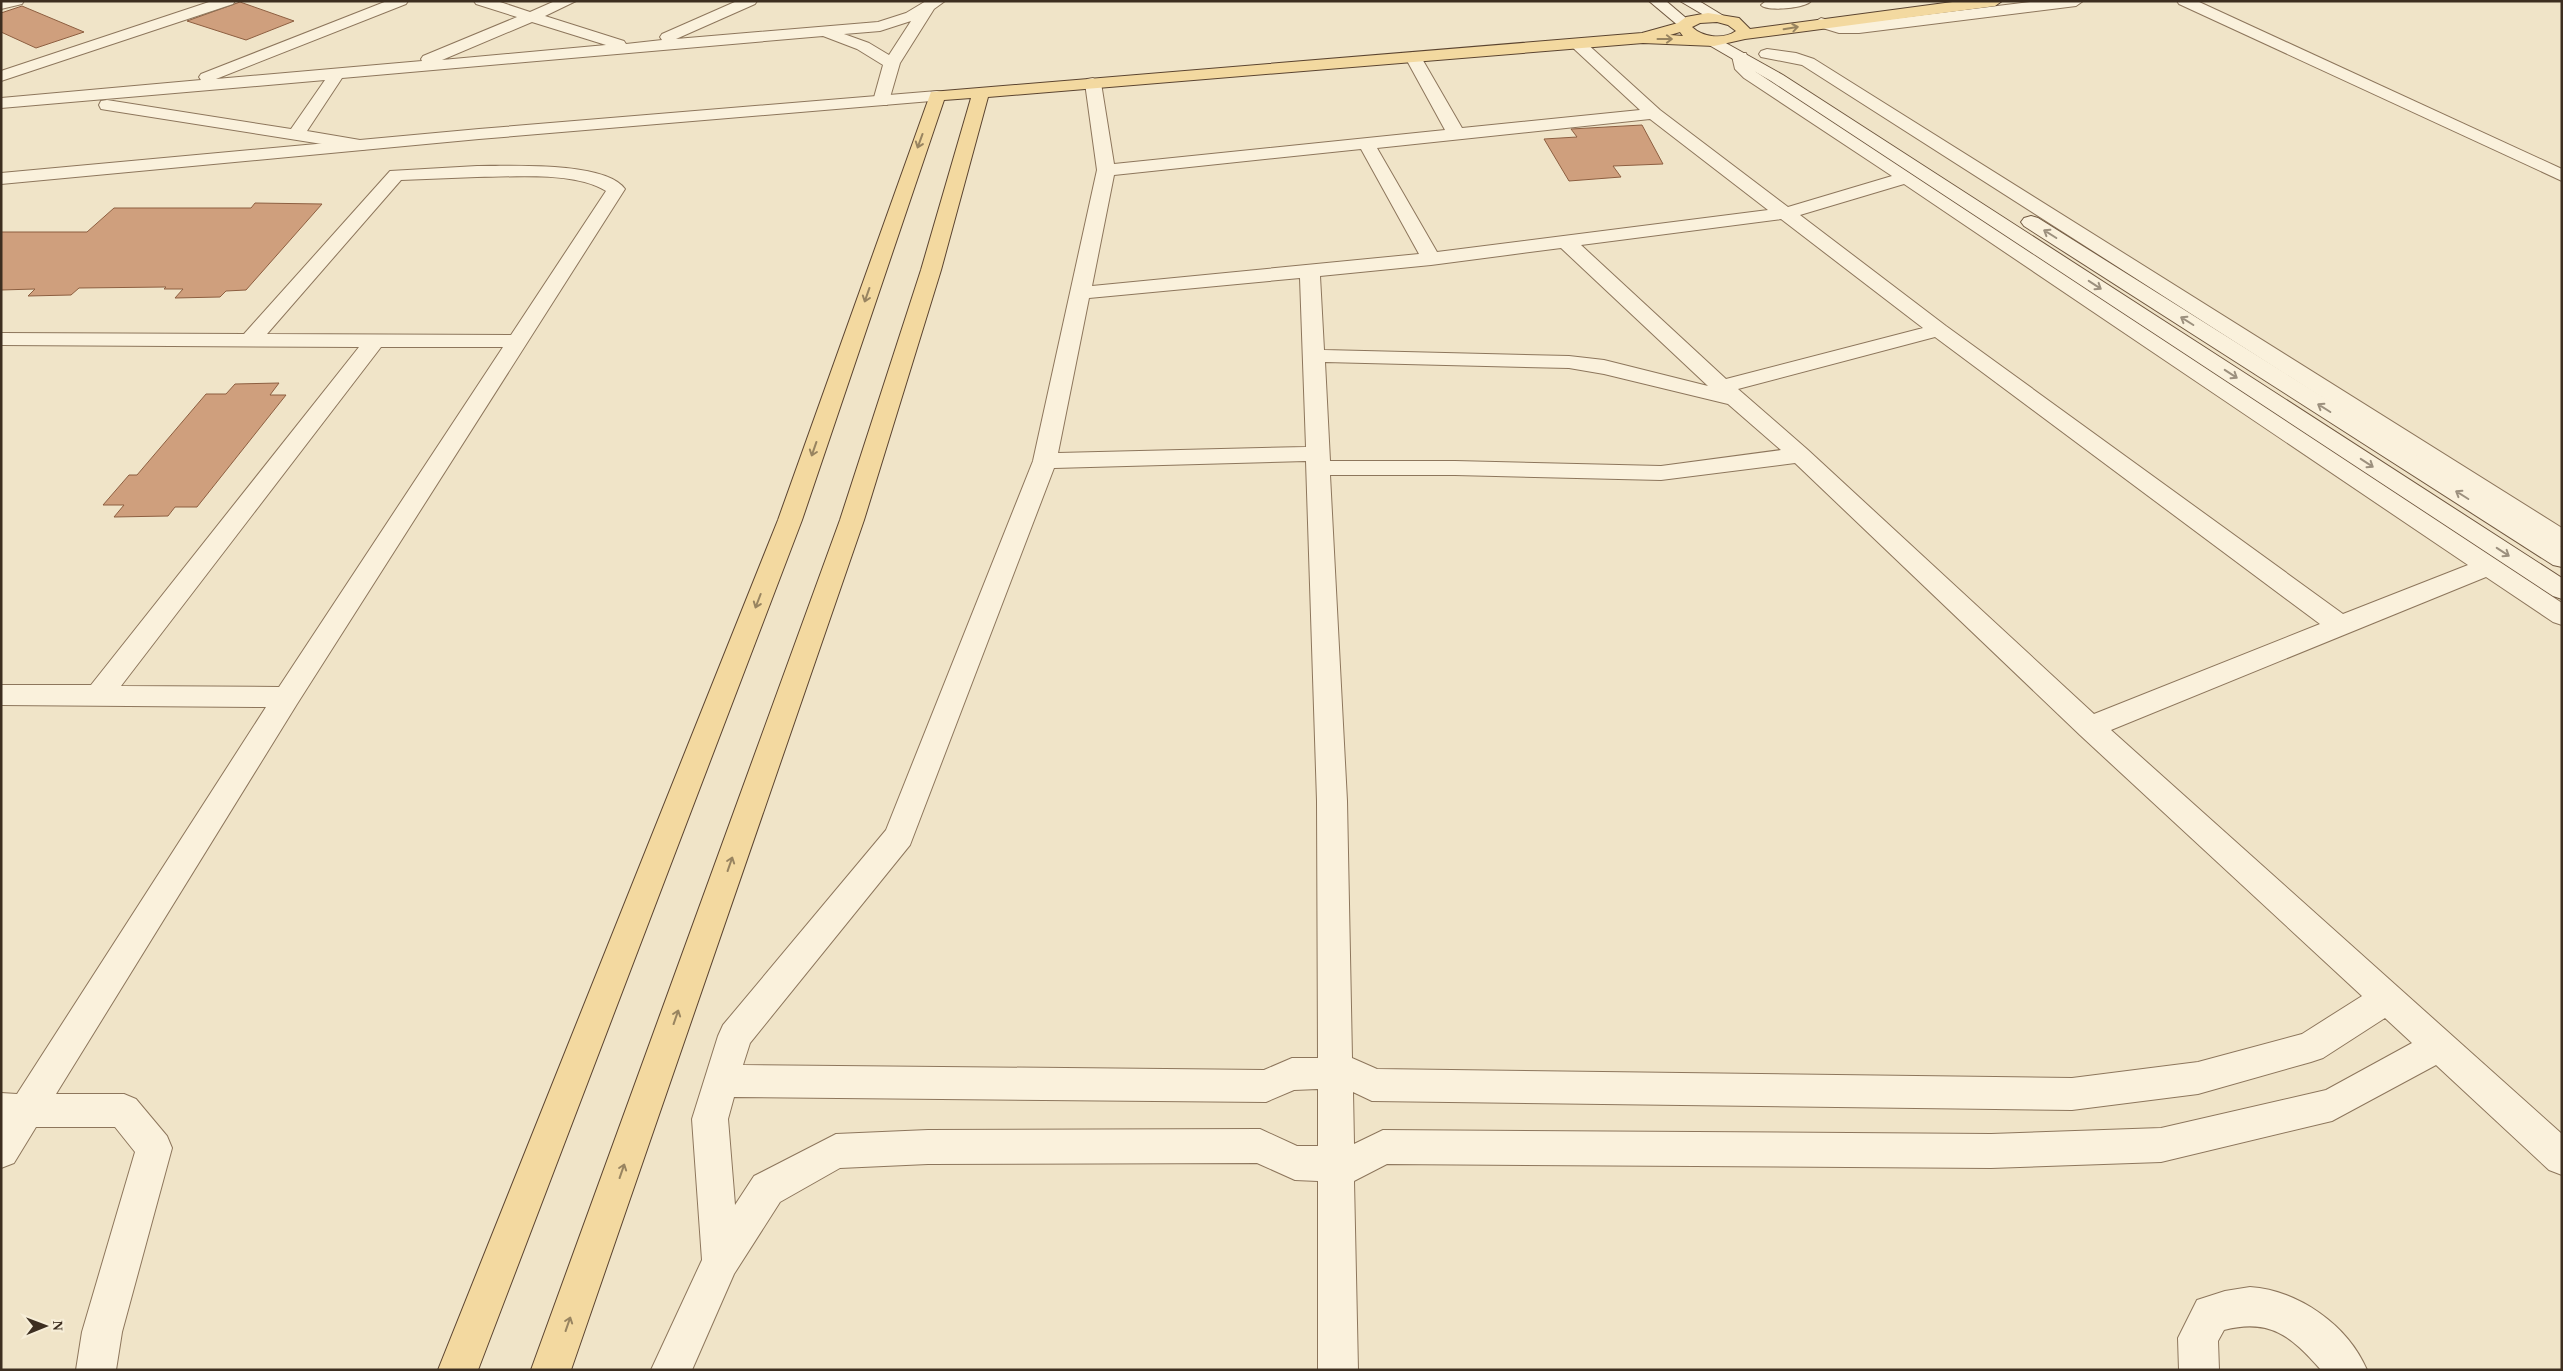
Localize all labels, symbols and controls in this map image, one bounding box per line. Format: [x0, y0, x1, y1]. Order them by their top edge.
one-way arrow [1783, 22, 1799, 32]
one-way arrow [1656, 34, 1673, 44]
one-way arrow [915, 133, 924, 149]
one-way arrow [2044, 228, 2058, 238]
one-way arrow [2087, 281, 2101, 291]
one-way arrow [862, 287, 871, 302]
one-way arrow [2181, 316, 2195, 326]
one-way arrow [2223, 370, 2237, 380]
one-way arrow [2318, 403, 2332, 413]
one-way arrow [809, 440, 818, 456]
one-way arrow [2359, 458, 2373, 468]
one-way arrow [2455, 490, 2469, 500]
one-way arrow [2496, 547, 2510, 557]
one-way arrow [753, 593, 762, 608]
one-way arrow [726, 857, 735, 872]
one-way arrow [672, 1010, 681, 1026]
one-way arrow [618, 1163, 627, 1179]
north arrow [20, 1301, 70, 1351]
one-way arrow [564, 1317, 573, 1332]
text: N [50, 1321, 65, 1331]

